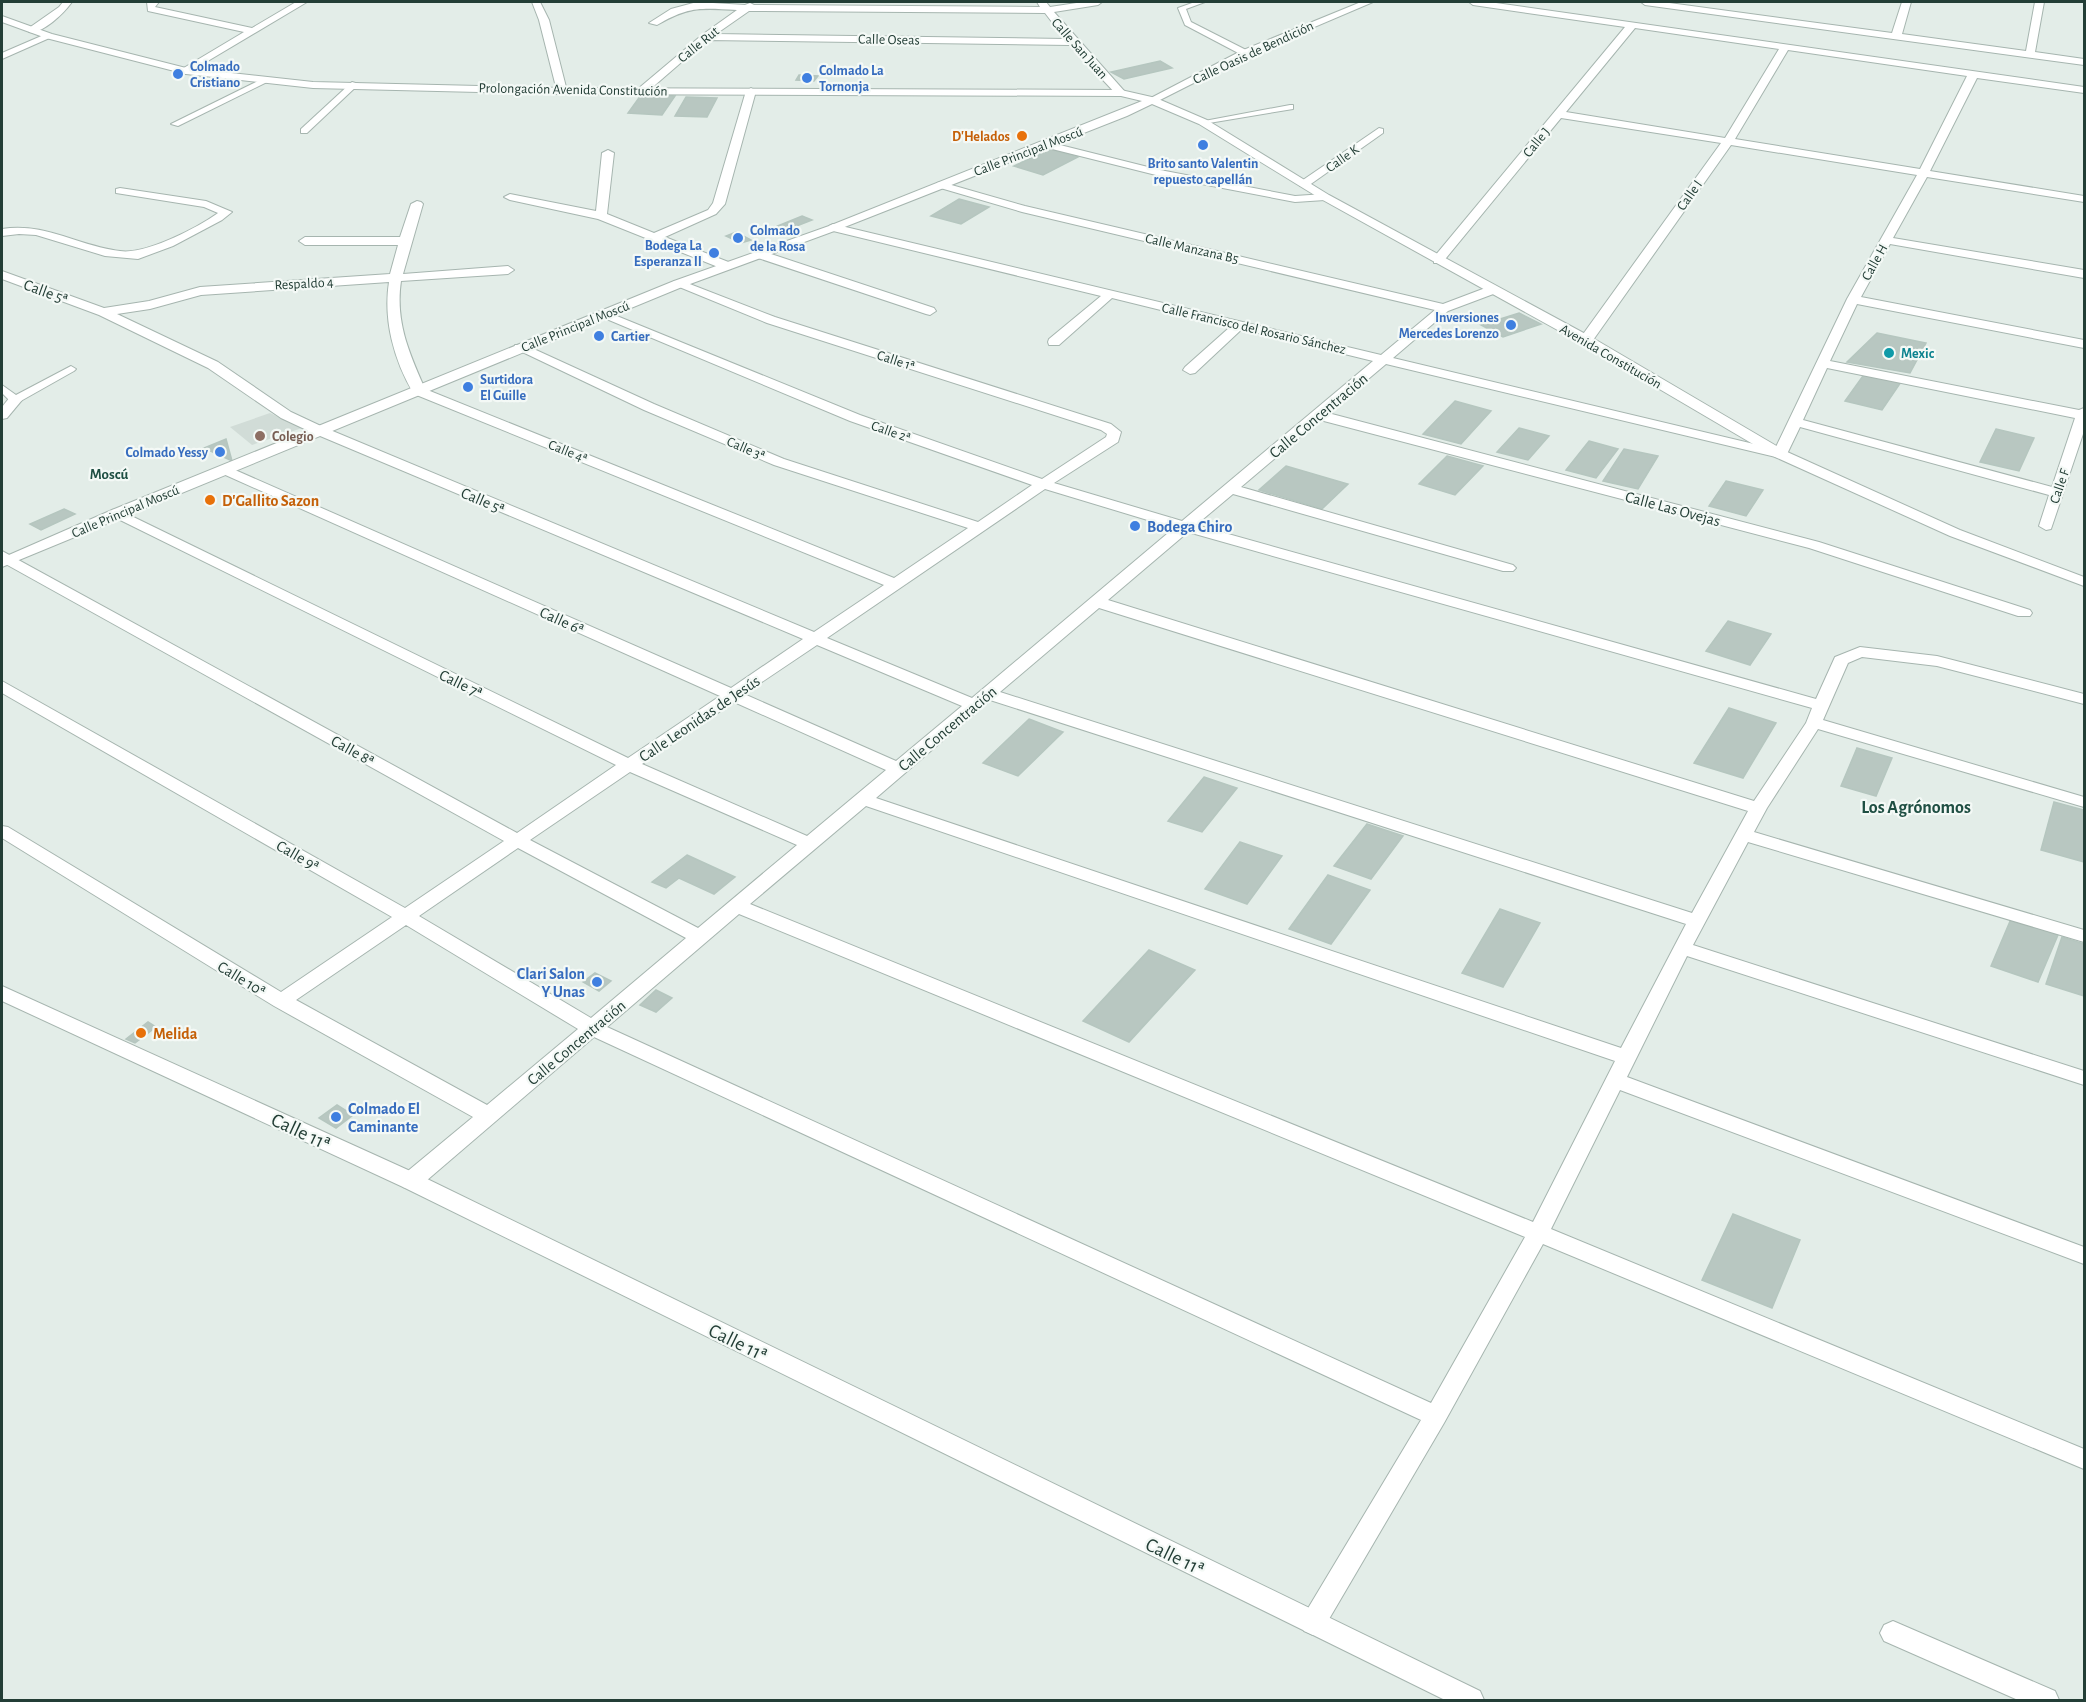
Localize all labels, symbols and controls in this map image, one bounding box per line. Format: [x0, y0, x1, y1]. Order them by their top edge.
street label: Calle San Juan [1048, 16, 1110, 82]
street label: Calle Oasis de Bendición [1191, 19, 1316, 87]
street label: Calle Rut [675, 24, 722, 65]
street label: Calle Oseas [858, 32, 920, 48]
place label: Colmado Cristiano [190, 60, 240, 90]
place label: Colmado La Tornonja [819, 64, 884, 94]
marker: Colmado Cristiano [171, 67, 185, 81]
marker: Colmado La Tornonja [800, 71, 814, 85]
street label: Prolongación Avenida Constitución [478, 81, 668, 99]
street label: Calle Principal Moscú [972, 125, 1085, 179]
street label: Calle J [1521, 125, 1553, 160]
marker: D'Helados [1015, 129, 1029, 143]
place label: D'Helados [952, 130, 1010, 144]
marker: Brito santo Valentin repuesto capellán [1196, 138, 1210, 152]
street label: Calle K [1323, 142, 1362, 175]
place label: Brito santo Valentin repuesto capellán [1148, 157, 1258, 187]
street label: Calle I [1675, 178, 1705, 213]
place label: Colmado de la Rosa [750, 224, 806, 254]
marker: Colmado de la Rosa [731, 231, 745, 245]
street label: Calle Manzana B5 [1144, 231, 1240, 267]
place label: Bodega La Esperanza II [634, 239, 702, 269]
street label: Calle H [1859, 242, 1890, 283]
marker: Bodega La Esperanza II [707, 246, 721, 260]
street label: Respaldo 4 [274, 275, 334, 293]
street label: Calle 5ª [22, 277, 70, 307]
street label: Calle Principal Moscú [519, 299, 631, 355]
street label: Calle Francisco del Rosario Sánchez [1160, 301, 1347, 357]
place label: Inversiones Mercedes Lorenzo [1399, 311, 1499, 341]
marker: Inversiones Mercedes Lorenzo [1504, 318, 1518, 332]
street label: Avenida Constitución [1557, 322, 1664, 392]
marker: Cartier [592, 329, 606, 343]
place label: Cartier [611, 330, 650, 344]
marker: Mexic [1882, 346, 1896, 360]
place label: Mexic [1901, 347, 1935, 361]
street label: Calle 1ª [875, 348, 917, 374]
street label: Calle Concentración [1266, 370, 1371, 461]
place label: Surtidora El Guille [480, 373, 533, 403]
marker: Surtidora El Guille [461, 380, 475, 394]
street label: Calle 2ª [869, 419, 912, 445]
marker: Colegio [253, 429, 267, 443]
place label: Colegio [272, 430, 314, 444]
street label: Calle 3ª [725, 435, 767, 463]
street label: Calle 4ª [546, 438, 590, 466]
marker: Colmado Yessy [213, 445, 227, 459]
place label: Colmado Yessy [125, 446, 209, 460]
street label: Calle F [2048, 466, 2073, 505]
district label: Moscú [90, 467, 128, 482]
street label: Calle Principal Moscú [70, 483, 181, 541]
street label: Calle 5ª [459, 485, 507, 517]
street label: Calle Las Ovejas [1623, 489, 1722, 530]
marker: D'Gallito Sazon [203, 493, 217, 507]
place label: D'Gallito Sazon [222, 493, 319, 509]
marker: Bodega Chiro [1128, 519, 1142, 533]
place label: Bodega Chiro [1147, 519, 1232, 535]
street label: Calle 6ª [537, 604, 586, 638]
street label: Calle 7ª [437, 667, 484, 701]
street label: Calle Leonidas de Jesús [636, 672, 763, 765]
street label: Calle Concentración [895, 683, 1000, 774]
street label: Calle 8ª [328, 733, 377, 769]
district label: Los Agrónomos [1861, 799, 1971, 817]
street label: Calle 9ª [273, 837, 322, 874]
street label: Calle 10ª [215, 958, 268, 999]
place label: Clari Salon Y Unas [517, 966, 585, 1000]
marker: Clari Salon Y Unas [590, 975, 604, 989]
street label: Calle Concentración [524, 997, 629, 1088]
marker: Melida [134, 1026, 148, 1040]
place label: Melida [153, 1026, 198, 1042]
place label: Colmado El Caminante [348, 1101, 420, 1135]
street label: Calle 11ª [268, 1110, 334, 1154]
marker: Colmado El Caminante [329, 1110, 343, 1124]
street label: Calle 11ª [705, 1320, 770, 1366]
street label: Calle 11ª [1142, 1534, 1207, 1580]

